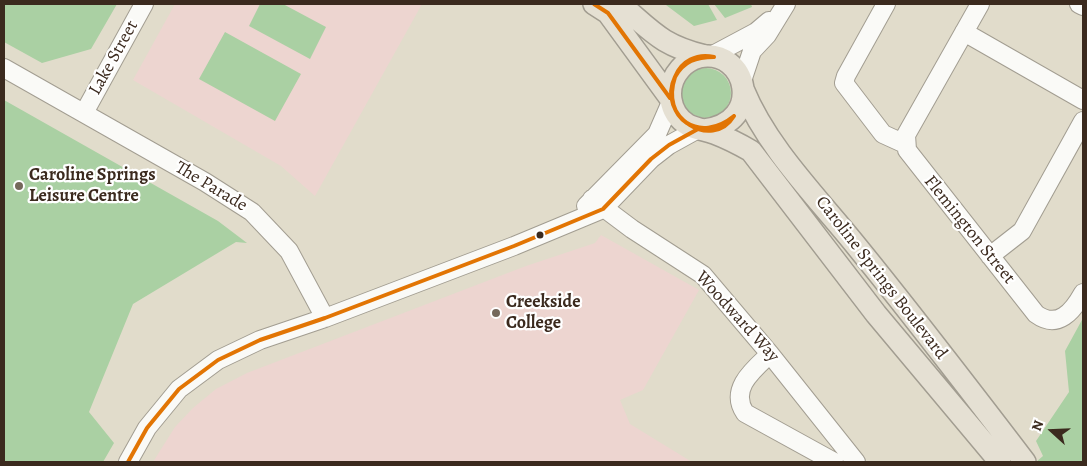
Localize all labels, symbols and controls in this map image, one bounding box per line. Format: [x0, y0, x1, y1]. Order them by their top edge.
street label: Lake Street [85, 17, 143, 99]
street label: The Parade [171, 157, 251, 217]
place label: Caroline Springs Leisure Centre [29, 165, 156, 208]
street label: Flemington Street [919, 171, 1019, 289]
marker: Caroline Springs Leisure Centre [13, 180, 25, 192]
street label: Caroline Springs Boulevard [811, 192, 951, 364]
unlabelled marker [535, 230, 545, 240]
street label: Woodward Way [690, 267, 784, 367]
place label: Creekside College [506, 292, 580, 334]
marker: Creekside College [490, 307, 502, 319]
north arrow [1027, 406, 1077, 456]
text: N [1027, 418, 1048, 434]

